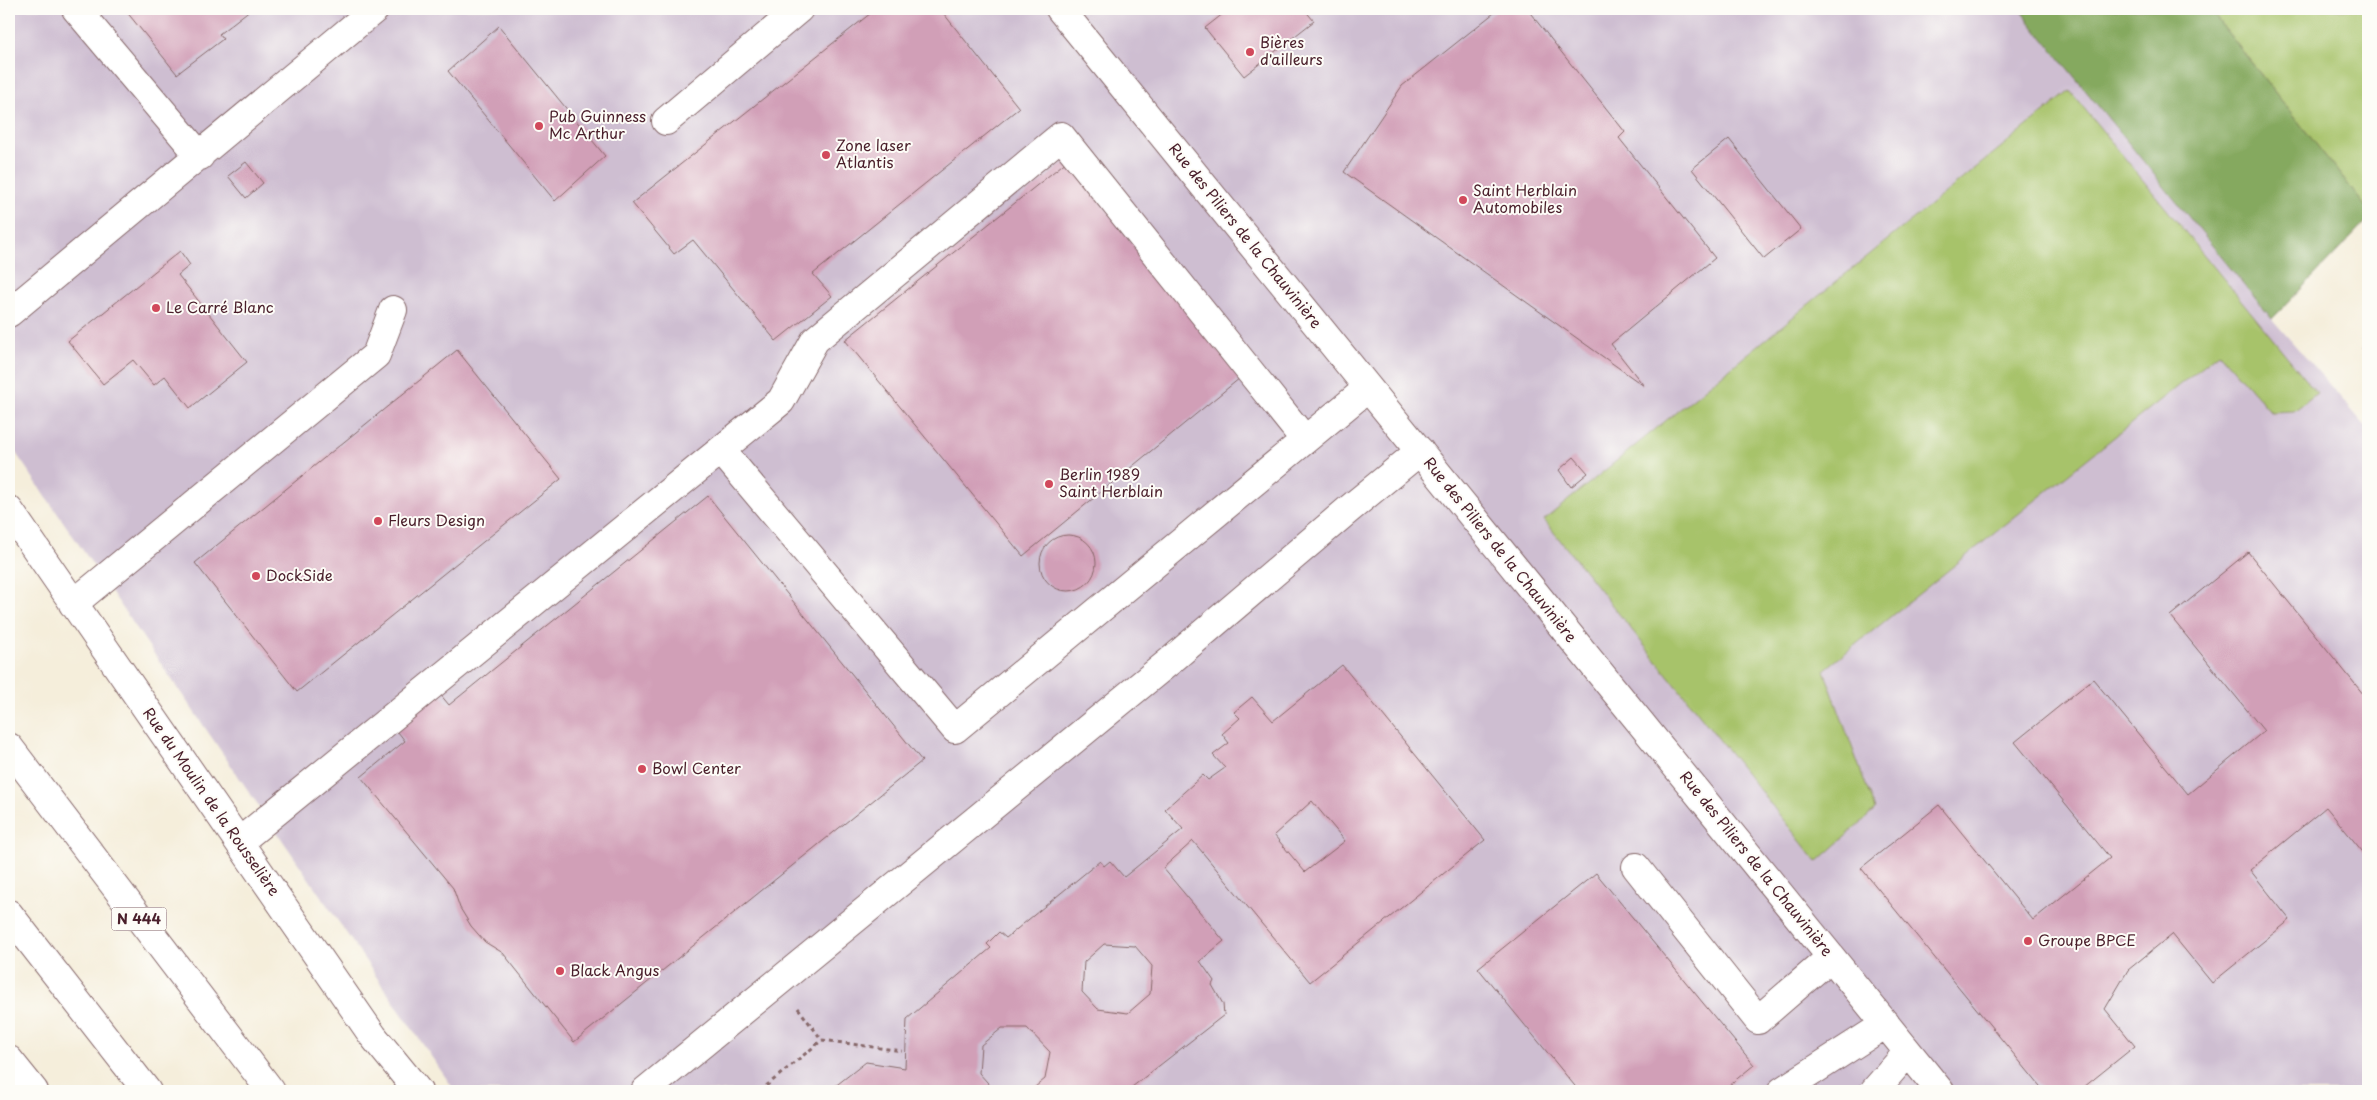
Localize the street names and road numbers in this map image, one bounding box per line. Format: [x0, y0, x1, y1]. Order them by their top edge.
street label: Rue des Piliers de la Chauvinière [1164, 137, 1328, 333]
street label: Rue des Piliers de la Chauvinière [1419, 451, 1583, 647]
street label: Rue du Moulin de la Rousselière [138, 702, 286, 900]
street label: Rue des Piliers de la Chauvinière [1675, 765, 1839, 961]
road number: N 444 [112, 908, 166, 931]

